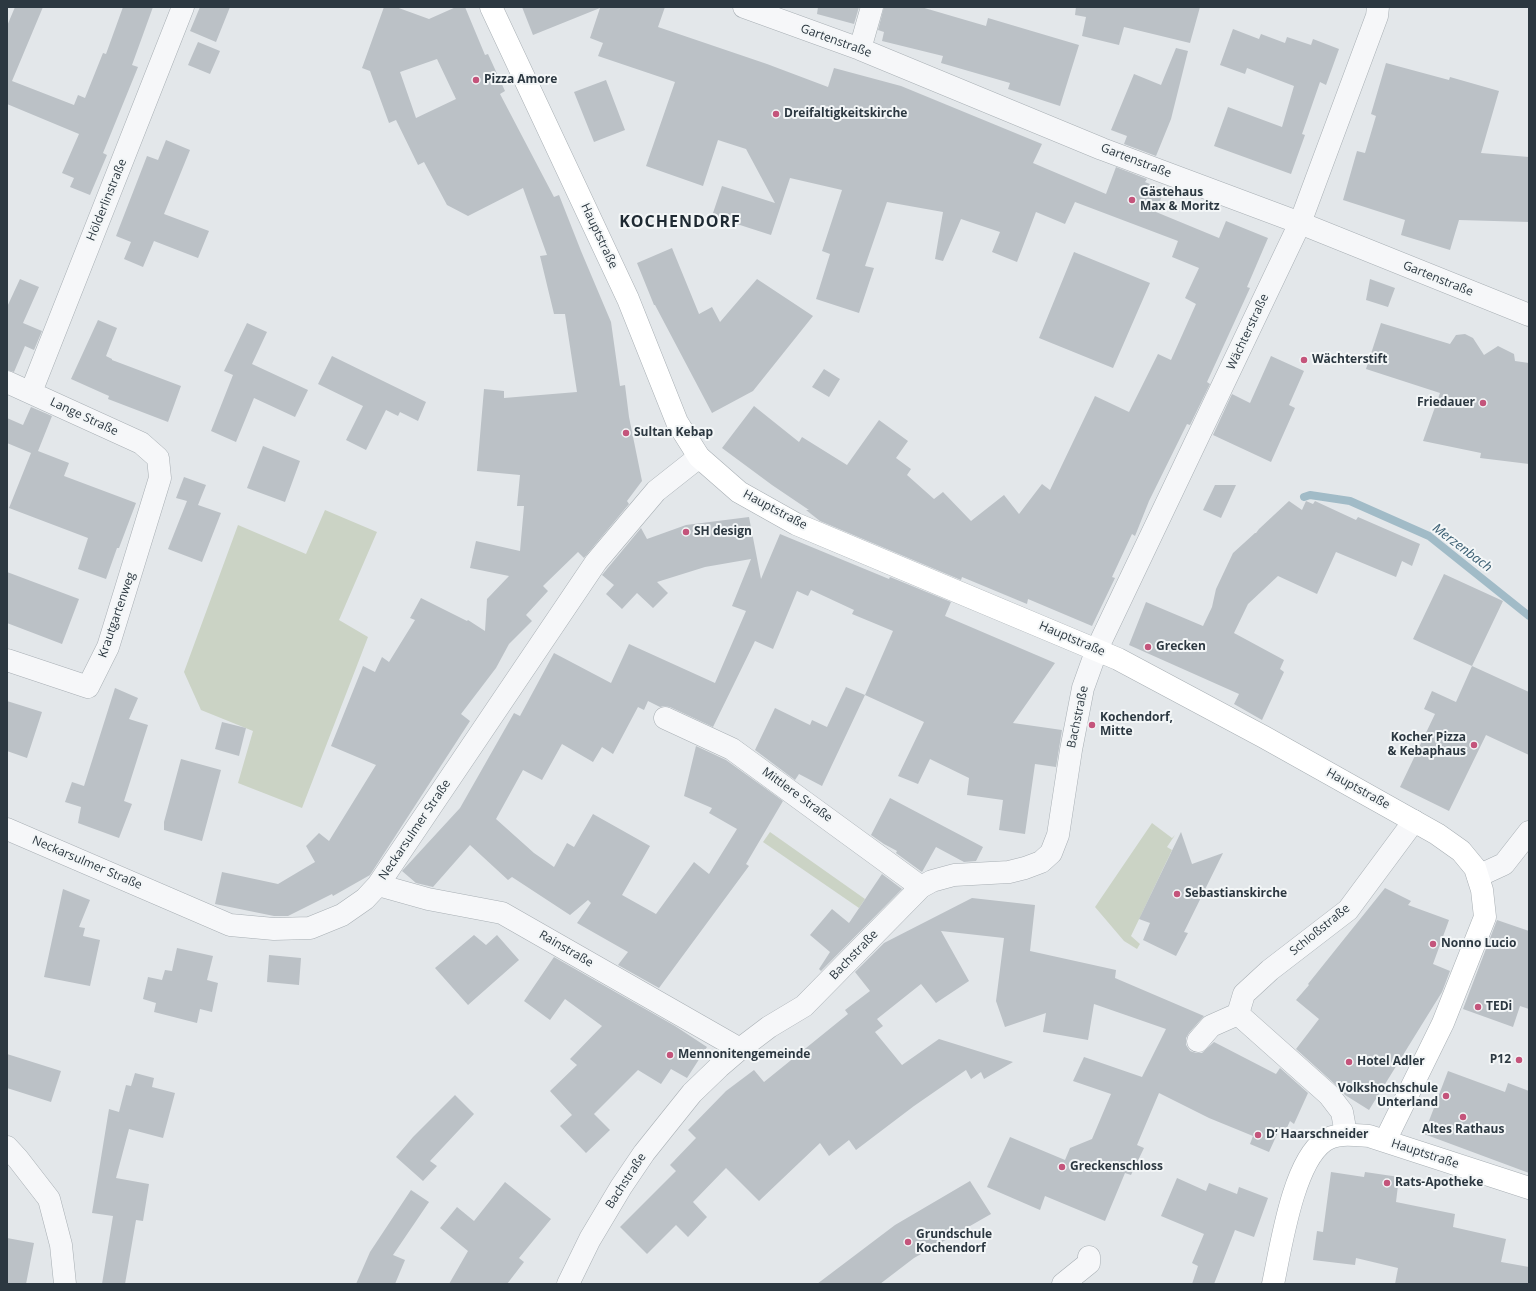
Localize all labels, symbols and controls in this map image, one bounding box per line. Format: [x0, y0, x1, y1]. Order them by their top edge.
street label: Gartenstraße [799, 22, 873, 60]
place label: Pizza Amore [484, 73, 557, 87]
marker: Pizza Amore [471, 75, 481, 85]
place label: Dreifaltigkeitskirche [784, 107, 907, 121]
marker: Dreifaltigkeitskirche [771, 109, 781, 119]
street label: Gartenstraße [1099, 141, 1173, 181]
street label: Hölderlinstraße [84, 157, 130, 243]
place label: Gästehaus Max & Moritz [1140, 186, 1220, 214]
marker: Gästehaus Max & Moritz [1127, 195, 1137, 205]
street label: Hauptstraße [578, 201, 620, 271]
district label: KOCHENDORF [619, 212, 741, 232]
street label: Gartenstraße [1401, 258, 1475, 300]
street label: Wächterstraße [1224, 292, 1272, 372]
place label: Wächterstift [1312, 353, 1387, 367]
marker: Wächterstift [1299, 355, 1309, 365]
street label: Lange Straße [48, 395, 120, 439]
place label: Friedauer [1417, 396, 1475, 410]
marker: Friedauer [1478, 398, 1488, 408]
place label: Sultan Kebap [634, 426, 713, 440]
marker: Sultan Kebap [621, 428, 631, 438]
street label: Hauptstraße [741, 487, 809, 533]
water label: Merzenbach [1429, 521, 1495, 575]
place label: SH design [694, 525, 752, 539]
marker: SH design [681, 527, 691, 537]
street label: Krautgartenweg [96, 570, 138, 660]
street label: Hauptstraße [1037, 619, 1107, 659]
place label: Grecken [1156, 640, 1206, 654]
marker: Grecken [1143, 642, 1153, 652]
street label: Bachstraße [1064, 685, 1092, 749]
place label: Kochendorf, Mitte [1100, 711, 1173, 739]
marker: Kochendorf, Mitte [1087, 720, 1097, 730]
place label: Kocher Pizza & Kebaphaus [1387, 731, 1466, 759]
marker: Kocher Pizza & Kebaphaus [1469, 740, 1479, 750]
street label: Mittlere Straße [759, 765, 835, 825]
street label: Hauptstraße [1324, 766, 1392, 812]
street label: Neckarsulmer Straße [376, 777, 454, 883]
street label: Neckarsulmer Straße [30, 833, 144, 893]
place label: Sebastianskirche [1185, 887, 1287, 901]
marker: Sebastianskirche [1172, 889, 1182, 899]
street label: Schloßstraße [1287, 901, 1353, 959]
street label: Bachstraße [827, 927, 881, 983]
street label: Rainstraße [536, 928, 596, 970]
place label: Nonno Lucio [1441, 937, 1516, 951]
marker: Nonno Lucio [1428, 939, 1438, 949]
place label: TEDi [1486, 1000, 1512, 1014]
marker: TEDi [1473, 1002, 1483, 1012]
place label: Mennonitengemeinde [678, 1048, 810, 1062]
marker: Mennonitengemeinde [665, 1050, 675, 1060]
place label: P12 [1490, 1053, 1511, 1067]
place label: Hotel Adler [1357, 1055, 1425, 1069]
marker: P12 [1514, 1055, 1524, 1065]
marker: Hotel Adler [1344, 1057, 1354, 1067]
place label: Volkshochschule Unterland [1338, 1082, 1438, 1110]
marker: Volkshochschule Unterland [1441, 1091, 1451, 1101]
marker: Altes Rathaus [1458, 1112, 1468, 1122]
place label: Altes Rathaus [1422, 1123, 1504, 1137]
place label: D‘ Haarschneider [1266, 1128, 1369, 1142]
marker: D‘ Haarschneider [1253, 1130, 1263, 1140]
street label: Hauptstraße [1389, 1136, 1461, 1172]
street label: Bachstraße [603, 1151, 649, 1211]
place label: Greckenschloss [1070, 1160, 1163, 1174]
marker: Greckenschloss [1057, 1162, 1067, 1172]
place label: Rats-Apotheke [1395, 1176, 1483, 1190]
marker: Rats-Apotheke [1382, 1178, 1392, 1188]
place label: Grundschule Kochendorf [916, 1228, 992, 1256]
marker: Grundschule Kochendorf [903, 1237, 913, 1247]

